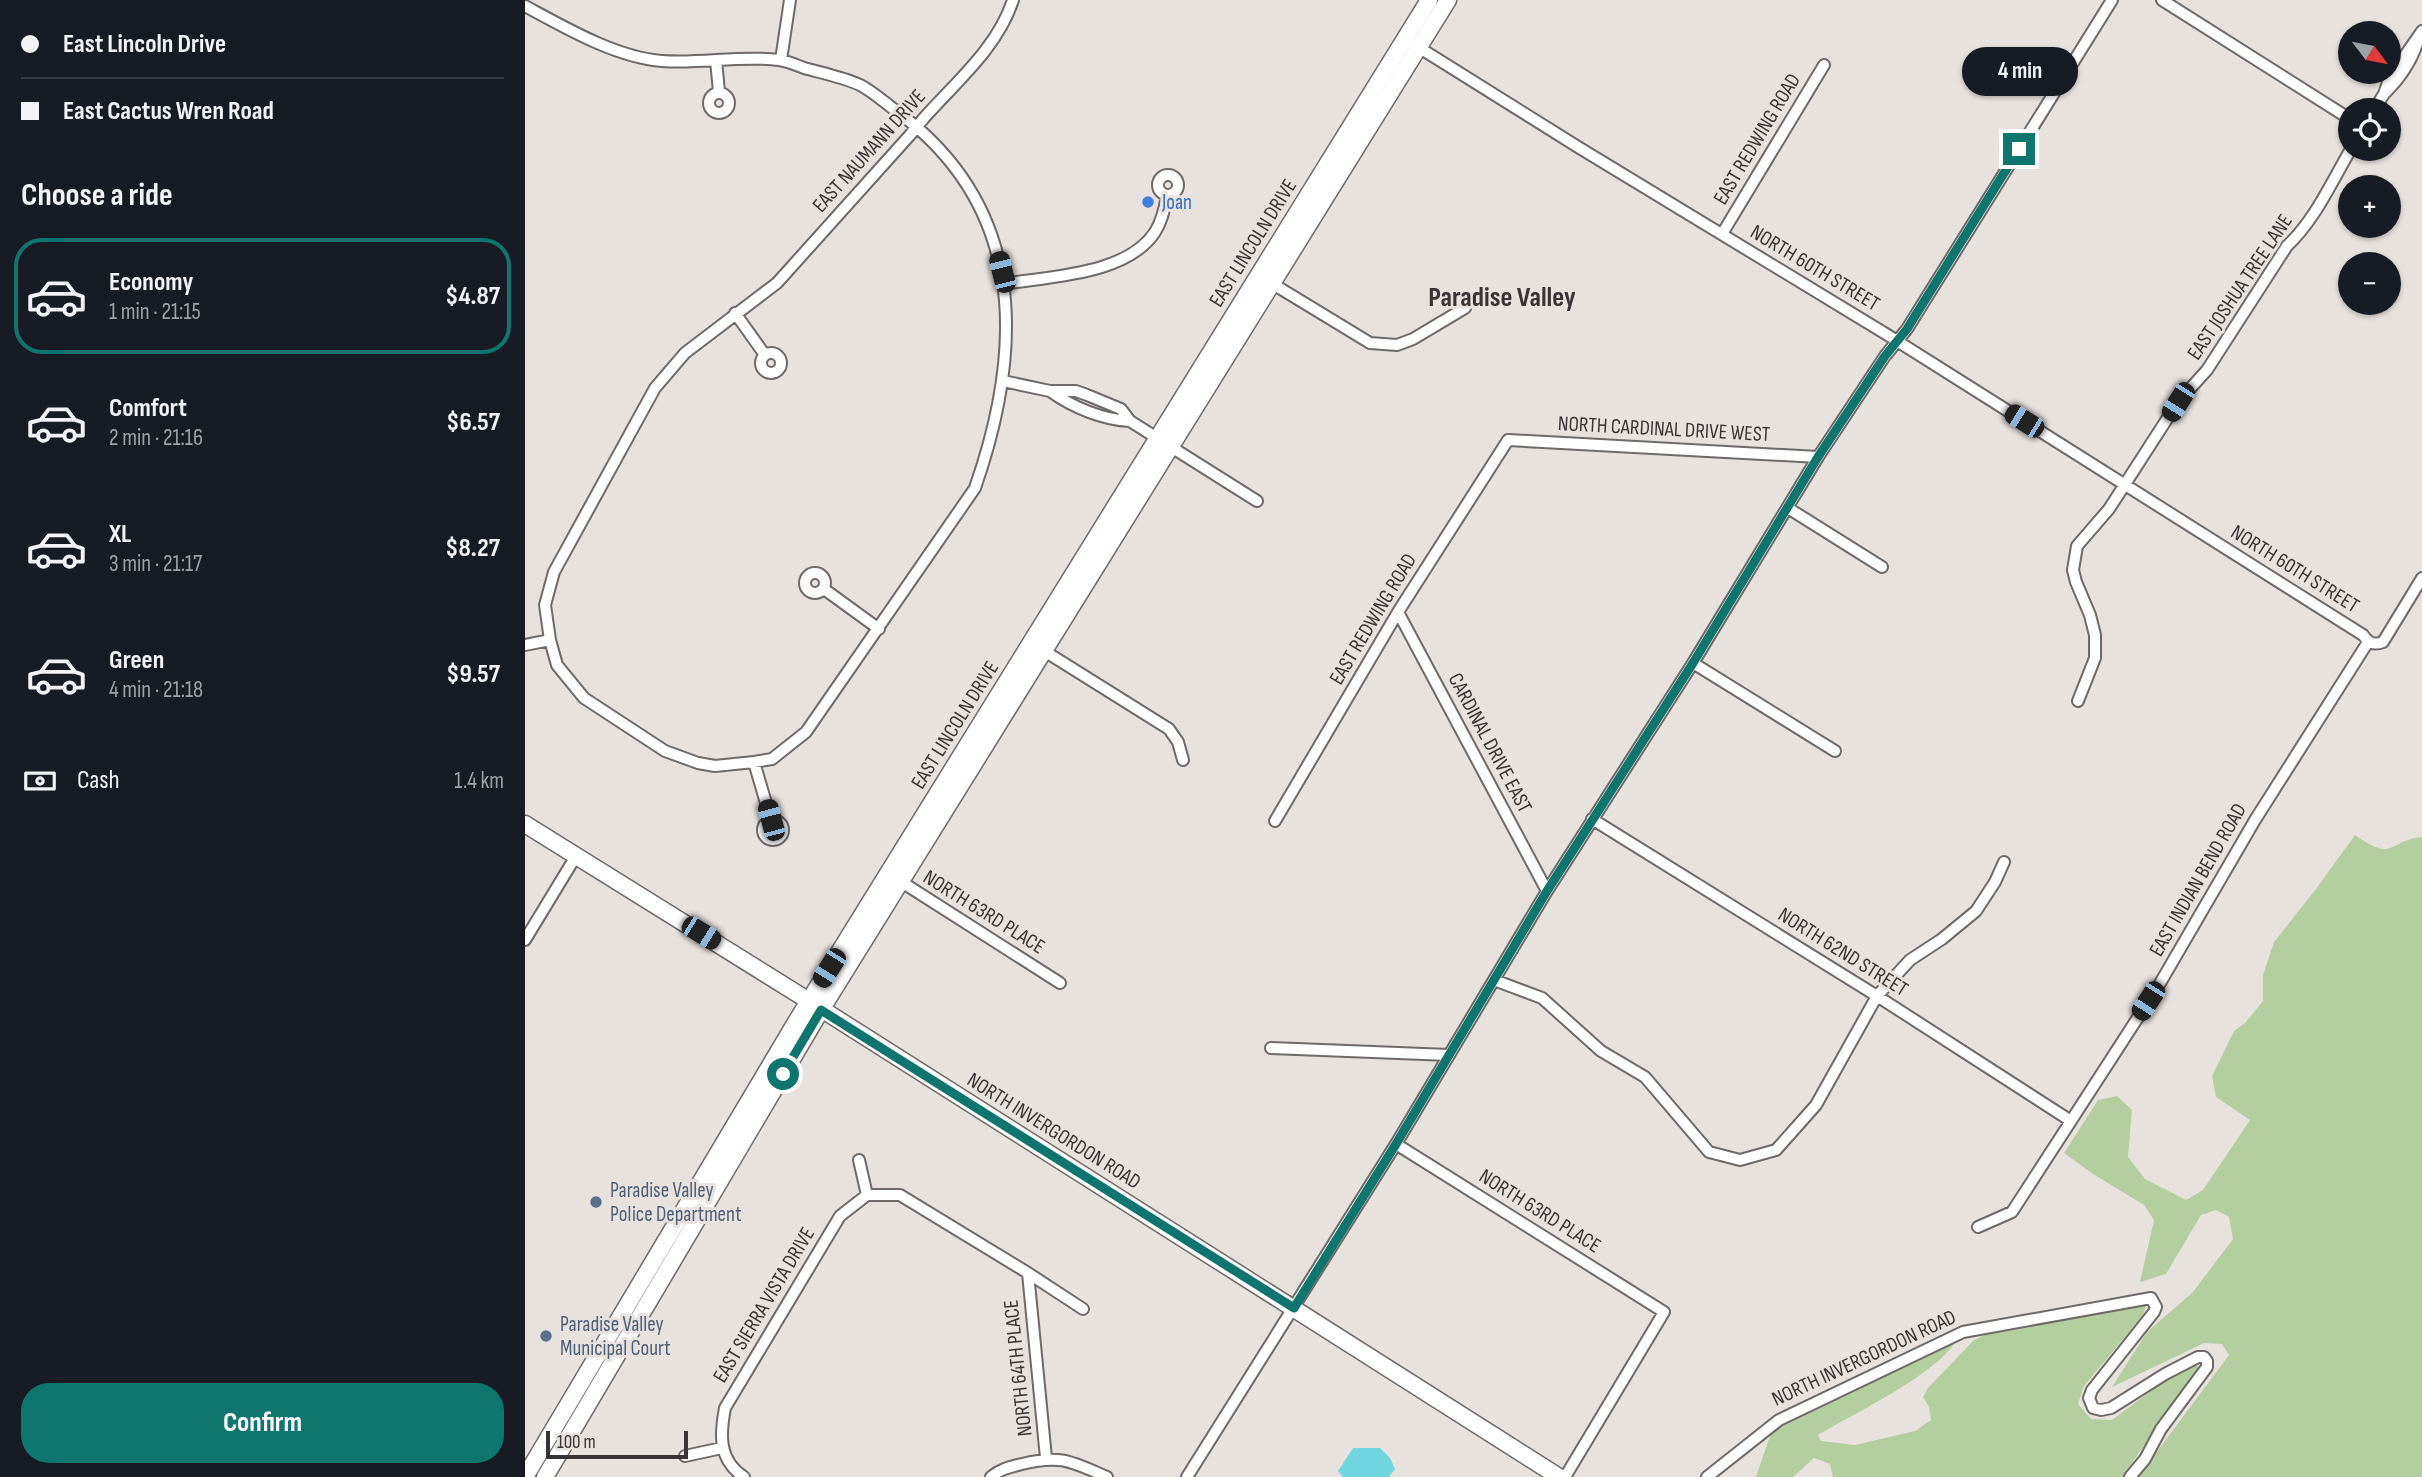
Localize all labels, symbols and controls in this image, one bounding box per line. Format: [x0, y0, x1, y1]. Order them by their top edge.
north arrow [2338, 21, 2401, 84]
map controls [2338, 21, 2401, 315]
text: East Lincoln Drive [63, 29, 226, 60]
callout: 4 min [1961, 47, 2077, 96]
text: 4 min [1998, 57, 2042, 85]
street label: EAST REDWING ROAD [1708, 69, 1806, 209]
street label: EAST NAUMANN DRIVE [807, 84, 931, 218]
text: East Cactus Wren Road [63, 96, 274, 127]
button: locate [2338, 98, 2401, 161]
route end [2003, 133, 2035, 165]
street label: EAST LINCOLN DRIVE [1204, 175, 1302, 311]
button: + [2338, 175, 2401, 238]
text: Choose a ride [21, 176, 173, 215]
place label: Joan [1161, 190, 1192, 215]
marker: Joan [1140, 194, 1156, 210]
street label: EAST JOSHUA TREE LANE [2182, 209, 2298, 365]
street label: NORTH 60TH STREET [1746, 220, 1885, 317]
car [987, 249, 1018, 295]
button: − [2338, 252, 2401, 315]
icon: car [25, 265, 88, 328]
text: Economy [109, 267, 193, 298]
text: $4.87 [445, 281, 500, 312]
district label: Paradise Valley [1428, 281, 1576, 314]
text: 1 min · 21:15 [109, 298, 201, 326]
car [2158, 379, 2199, 425]
icon: car [25, 391, 88, 454]
text: Comfort [109, 393, 187, 424]
car [2001, 401, 2048, 441]
text: $6.57 [446, 407, 500, 438]
street label: NORTH CARDINAL DRIVE WEST [1557, 411, 1771, 447]
text: 2 min · 21:16 [109, 424, 203, 452]
icon: car [25, 517, 88, 580]
text: XL [109, 519, 131, 550]
street label: NORTH 60TH STREET [2226, 520, 2364, 619]
text: $8.27 [445, 533, 500, 564]
street label: EAST REDWING ROAD [1324, 549, 1422, 689]
text: 3 min · 21:17 [109, 550, 202, 578]
icon: car [25, 643, 88, 706]
text: Green [109, 645, 164, 676]
street label: EAST LINCOLN DRIVE [906, 657, 1004, 793]
text: $9.57 [446, 659, 500, 690]
street label: CARDINAL DRIVE EAST [1443, 669, 1538, 818]
text: 4 min · 21:18 [109, 676, 203, 704]
icon: cash [21, 762, 59, 800]
text: Cash [77, 765, 120, 796]
text: 1.4 km [454, 767, 504, 795]
car [756, 797, 787, 843]
street label: EAST INDIAN BEND ROAD [2144, 799, 2252, 961]
street label: NORTH 63RD PLACE [918, 865, 1050, 959]
street label: NORTH 62ND STREET [1773, 902, 1913, 1002]
car [678, 913, 725, 953]
car [809, 945, 850, 991]
car [2128, 978, 2169, 1024]
route start [767, 1058, 799, 1090]
street label: NORTH INVERGORDON ROAD [963, 1067, 1145, 1195]
street label: NORTH 63RD PLACE [1474, 1164, 1606, 1258]
place label: Paradise Valley Police Department [610, 1178, 742, 1227]
marker: Paradise Valley Police Department [588, 1194, 604, 1210]
street label: EAST SIERRA VISTA DRIVE [708, 1223, 820, 1387]
street label: NORTH 64TH PLACE [998, 1298, 1038, 1438]
street label: NORTH INVERGORDON ROAD [1768, 1304, 1960, 1412]
place label: Paradise Valley Municipal Court [560, 1312, 671, 1361]
marker: Paradise Valley Municipal Court [538, 1328, 554, 1344]
button: Confirm [21, 1383, 504, 1463]
scale bar [546, 1428, 688, 1460]
text: 100 m [557, 1431, 596, 1454]

